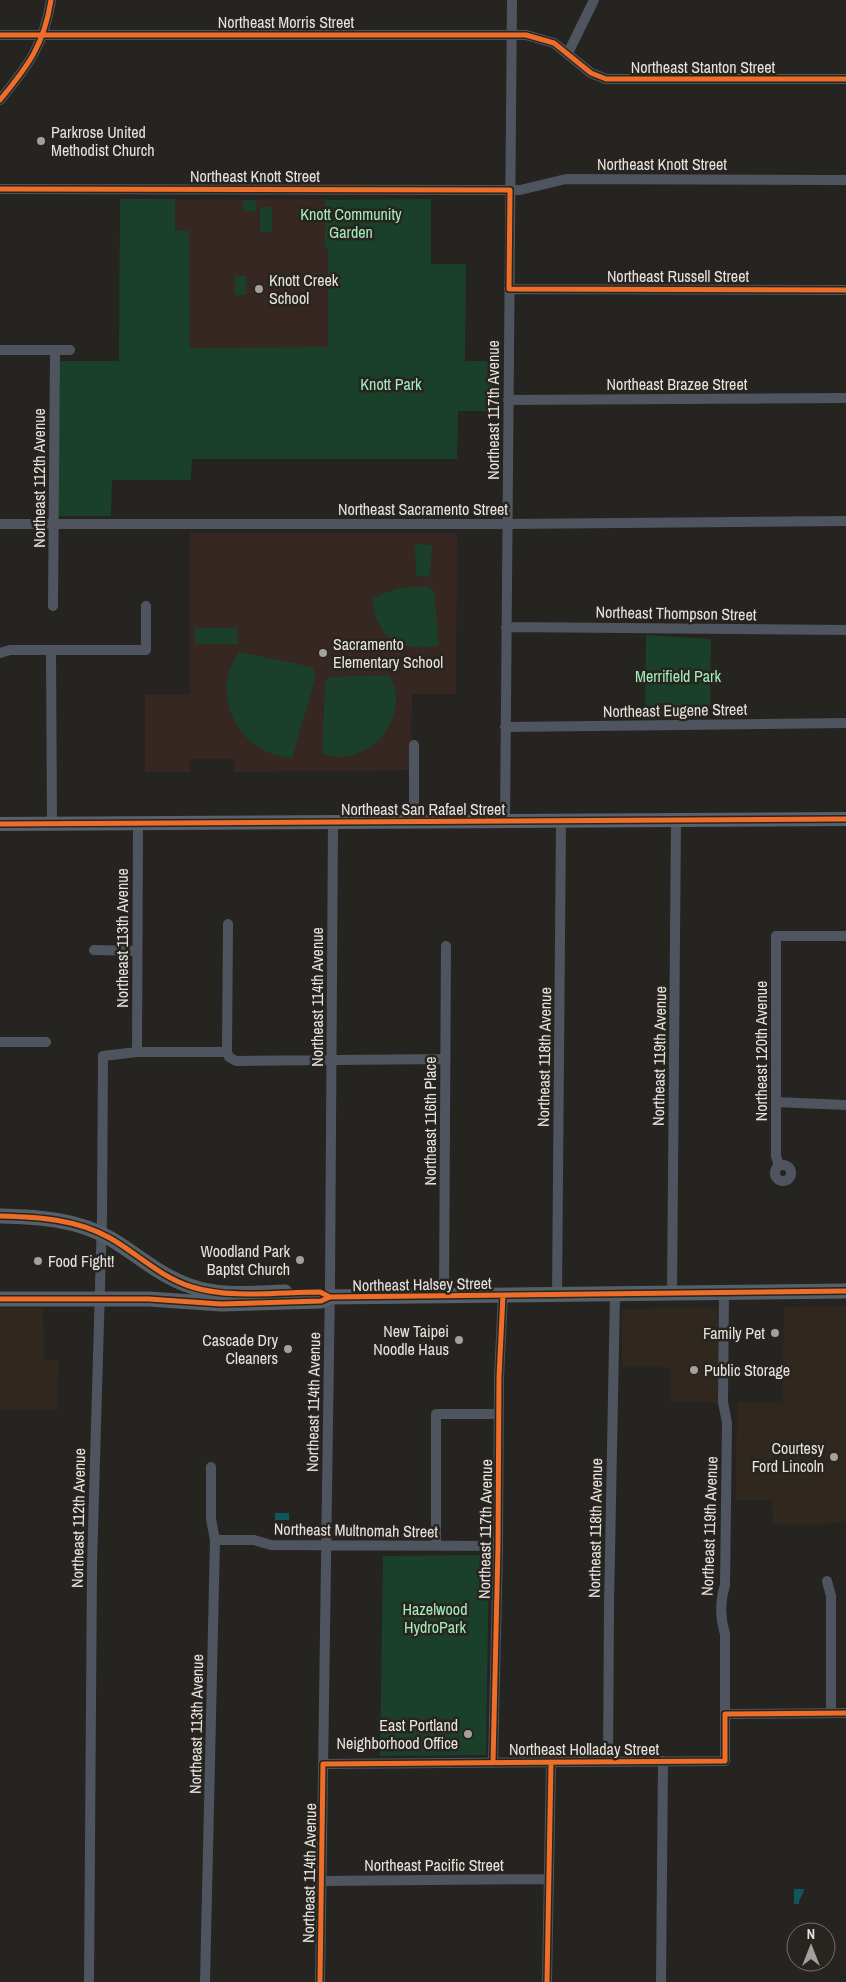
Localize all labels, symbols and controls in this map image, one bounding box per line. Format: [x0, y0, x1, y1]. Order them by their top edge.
street label: Northeast Morris Street [218, 11, 355, 33]
street label: Northeast Stanton Street [631, 56, 776, 78]
place label: Parkrose United Methodist Church [51, 121, 155, 161]
marker: Parkrose United Methodist Church [35, 135, 47, 147]
street label: Northeast Knott Street [597, 153, 727, 175]
street label: Northeast Knott Street [190, 165, 320, 187]
park label: Knott Community Garden [300, 203, 402, 243]
street label: Northeast Russell Street [607, 265, 749, 287]
place label: Knott Creek School [269, 269, 339, 309]
marker: Knott Creek School [253, 283, 265, 295]
street label: Northeast 117th Avenue [482, 340, 504, 480]
park label: Knott Park [360, 373, 422, 395]
street label: Northeast Brazee Street [607, 373, 748, 395]
street label: Northeast 112th Avenue [28, 408, 50, 548]
street label: Northeast Sacramento Street [338, 498, 508, 520]
street label: Northeast Thompson Street [595, 601, 757, 625]
place label: Sacramento Elementary School [333, 633, 443, 673]
marker: Sacramento Elementary School [317, 647, 329, 659]
park label: Merrifield Park [635, 665, 721, 687]
street label: Northeast Eugene Street [603, 698, 748, 722]
street label: Northeast San Rafael Street [341, 798, 505, 820]
street label: Northeast 113th Avenue [111, 868, 133, 1008]
street label: Northeast 114th Avenue [306, 927, 328, 1067]
street label: Northeast 120th Avenue [750, 981, 772, 1121]
street label: Northeast 119th Avenue [647, 986, 671, 1126]
street label: Northeast 118th Avenue [532, 987, 556, 1127]
street label: Northeast 116th Place [419, 1057, 441, 1185]
place label: Woodland Park Baptst Church [201, 1240, 290, 1280]
place label: Food Fight! [48, 1250, 114, 1272]
marker: Woodland Park Baptst Church [294, 1254, 306, 1266]
marker: Food Fight! [32, 1255, 44, 1267]
street label: Northeast Halsey Street [352, 1272, 492, 1296]
place label: New Taipei Noodle Haus [373, 1320, 449, 1360]
place label: Family Pet [703, 1322, 765, 1344]
marker: Family Pet [769, 1327, 781, 1339]
place label: Cascade Dry Cleaners [202, 1329, 278, 1369]
street label: Northeast 114th Avenue [301, 1332, 325, 1472]
marker: New Taipei Noodle Haus [453, 1334, 465, 1346]
marker: Cascade Dry Cleaners [282, 1343, 294, 1355]
place label: Public Storage [704, 1359, 790, 1381]
marker: Public Storage [688, 1364, 700, 1376]
place label: Courtesy Ford Lincoln [752, 1437, 824, 1477]
street label: Northeast 112th Avenue [66, 1448, 90, 1588]
marker: Courtesy Ford Lincoln [828, 1451, 840, 1463]
street label: Northeast 119th Avenue [696, 1456, 722, 1596]
street label: Northeast 118th Avenue [583, 1458, 607, 1598]
street label: Northeast 117th Avenue [473, 1459, 497, 1599]
street label: Northeast Multnomah Street [274, 1518, 439, 1542]
park label: Hazelwood HydroPark [403, 1598, 467, 1638]
street label: Northeast 113th Avenue [184, 1654, 208, 1794]
place label: East Portland Neighborhood Office [336, 1714, 458, 1754]
marker: East Portland Neighborhood Office [462, 1728, 474, 1740]
street label: Northeast Holladay Street [509, 1738, 659, 1760]
street label: Northeast 114th Avenue [297, 1803, 321, 1943]
street label: Northeast Pacific Street [364, 1854, 504, 1876]
north arrow [786, 1922, 836, 1972]
text: N [807, 1925, 815, 1943]

